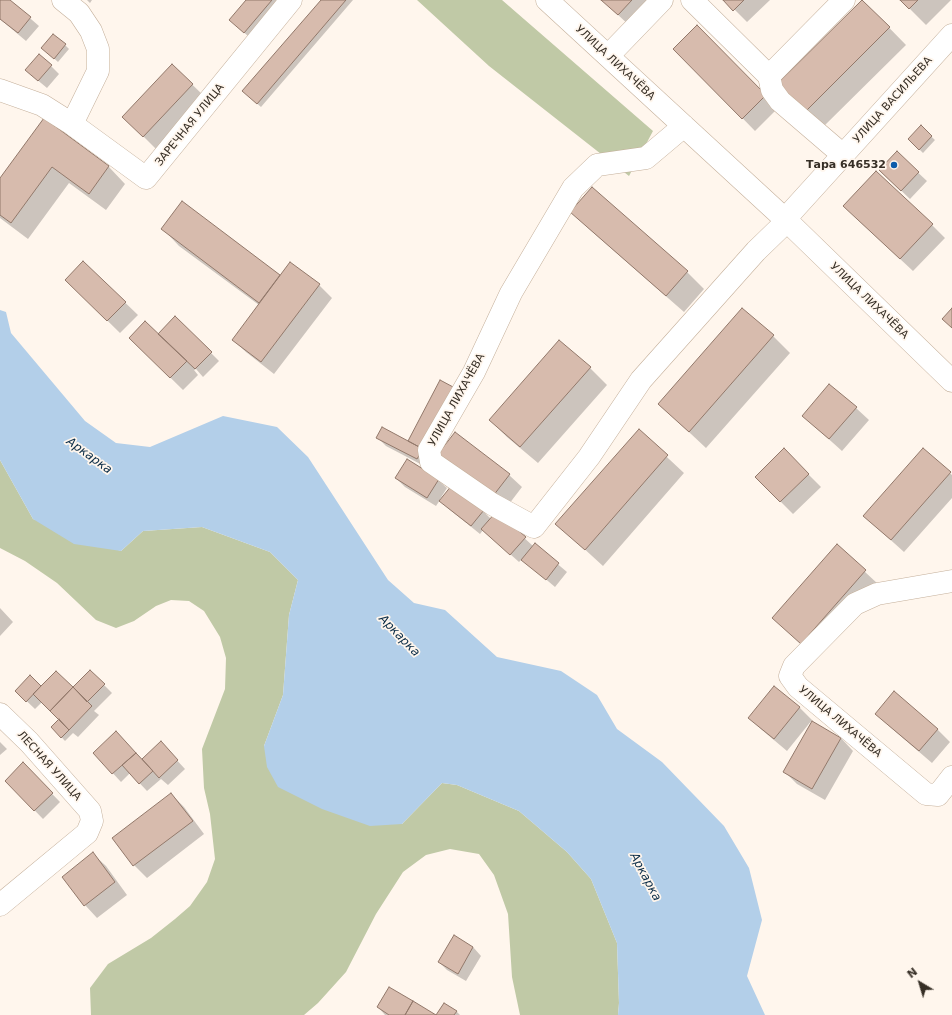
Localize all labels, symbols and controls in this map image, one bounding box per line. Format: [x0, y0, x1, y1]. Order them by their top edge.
street label: УЛИЦА ЛИХАЧЁВА [573, 23, 657, 103]
street label: УЛИЦА ВАСИЛЬЕВА [851, 54, 935, 146]
street label: ЗАРЕЧНАЯ УЛИЦА [153, 81, 227, 169]
place label: Тара 646532 [806, 158, 886, 172]
marker: Тара 646532 [889, 160, 899, 170]
street label: УЛИЦА ЛИХАЧЁВА [827, 260, 911, 342]
street label: УЛИЦА ЛИХАЧЁВА [426, 351, 488, 449]
water label: Аркарка [63, 435, 115, 477]
water label: Аркарка [376, 612, 422, 660]
street label: УЛИЦА ЛИХАЧЁВА [796, 684, 884, 760]
street label: ЛЕСНАЯ УЛИЦА [14, 728, 84, 804]
water label: Аркарка [626, 850, 664, 904]
north arrow [900, 963, 940, 1003]
text: N [905, 965, 920, 981]

